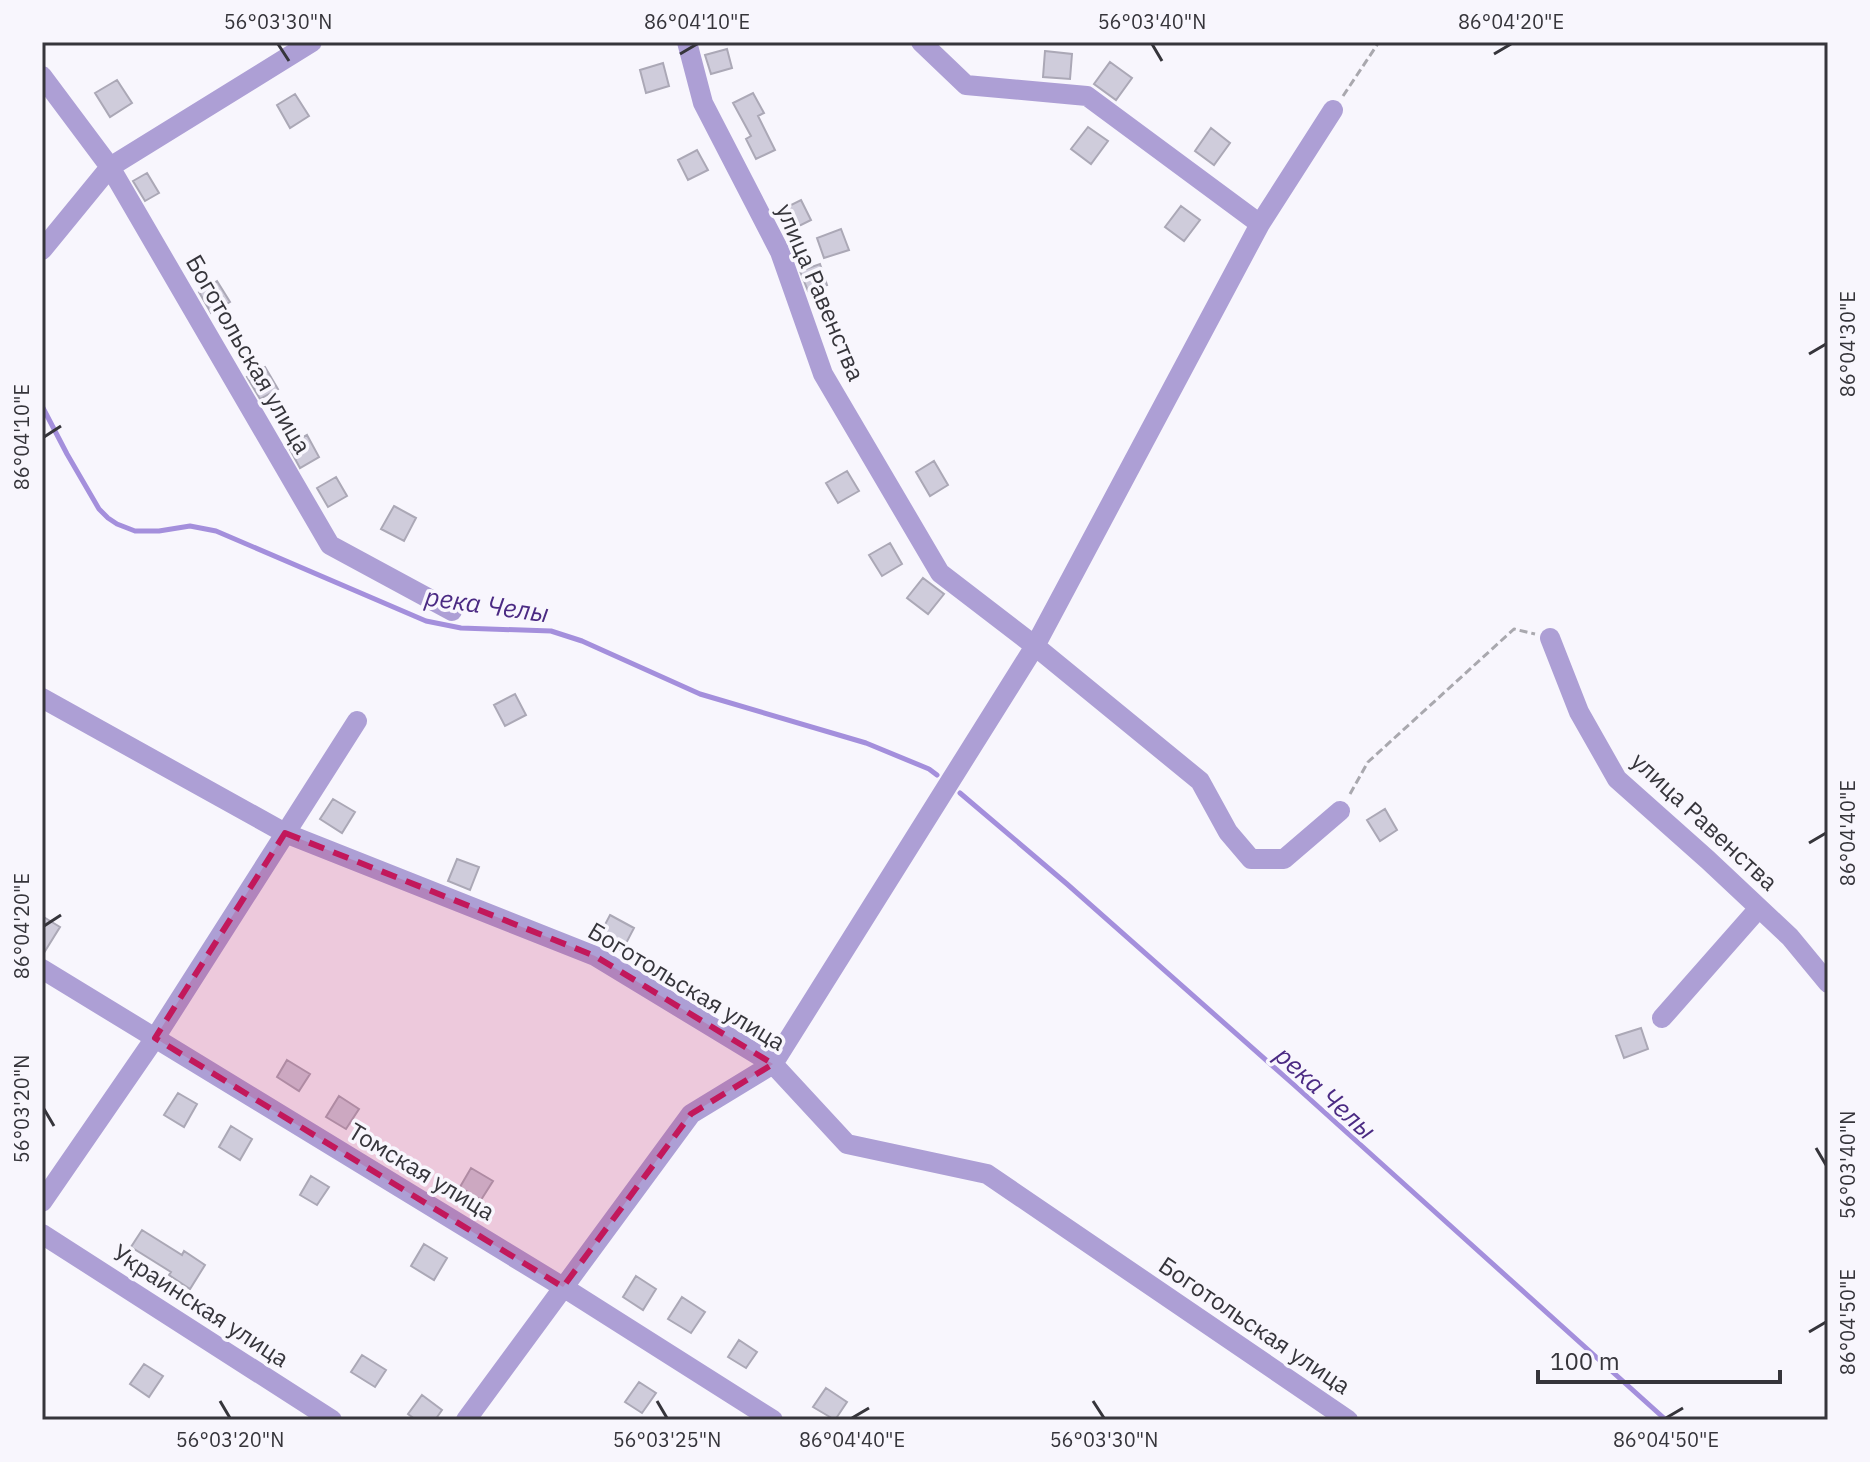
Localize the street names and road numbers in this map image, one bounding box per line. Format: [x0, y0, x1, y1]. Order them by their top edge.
street label: улица Равенства [769, 199, 873, 386]
street label: Боготольская улица [179, 249, 319, 460]
street label: улица Равенства [1625, 745, 1785, 897]
street label: Боготольская улица [582, 914, 792, 1058]
street label: Томская улица [343, 1115, 501, 1227]
street label: Украинская улица [107, 1236, 296, 1374]
street label: Боготольская улица [1153, 1249, 1357, 1401]

